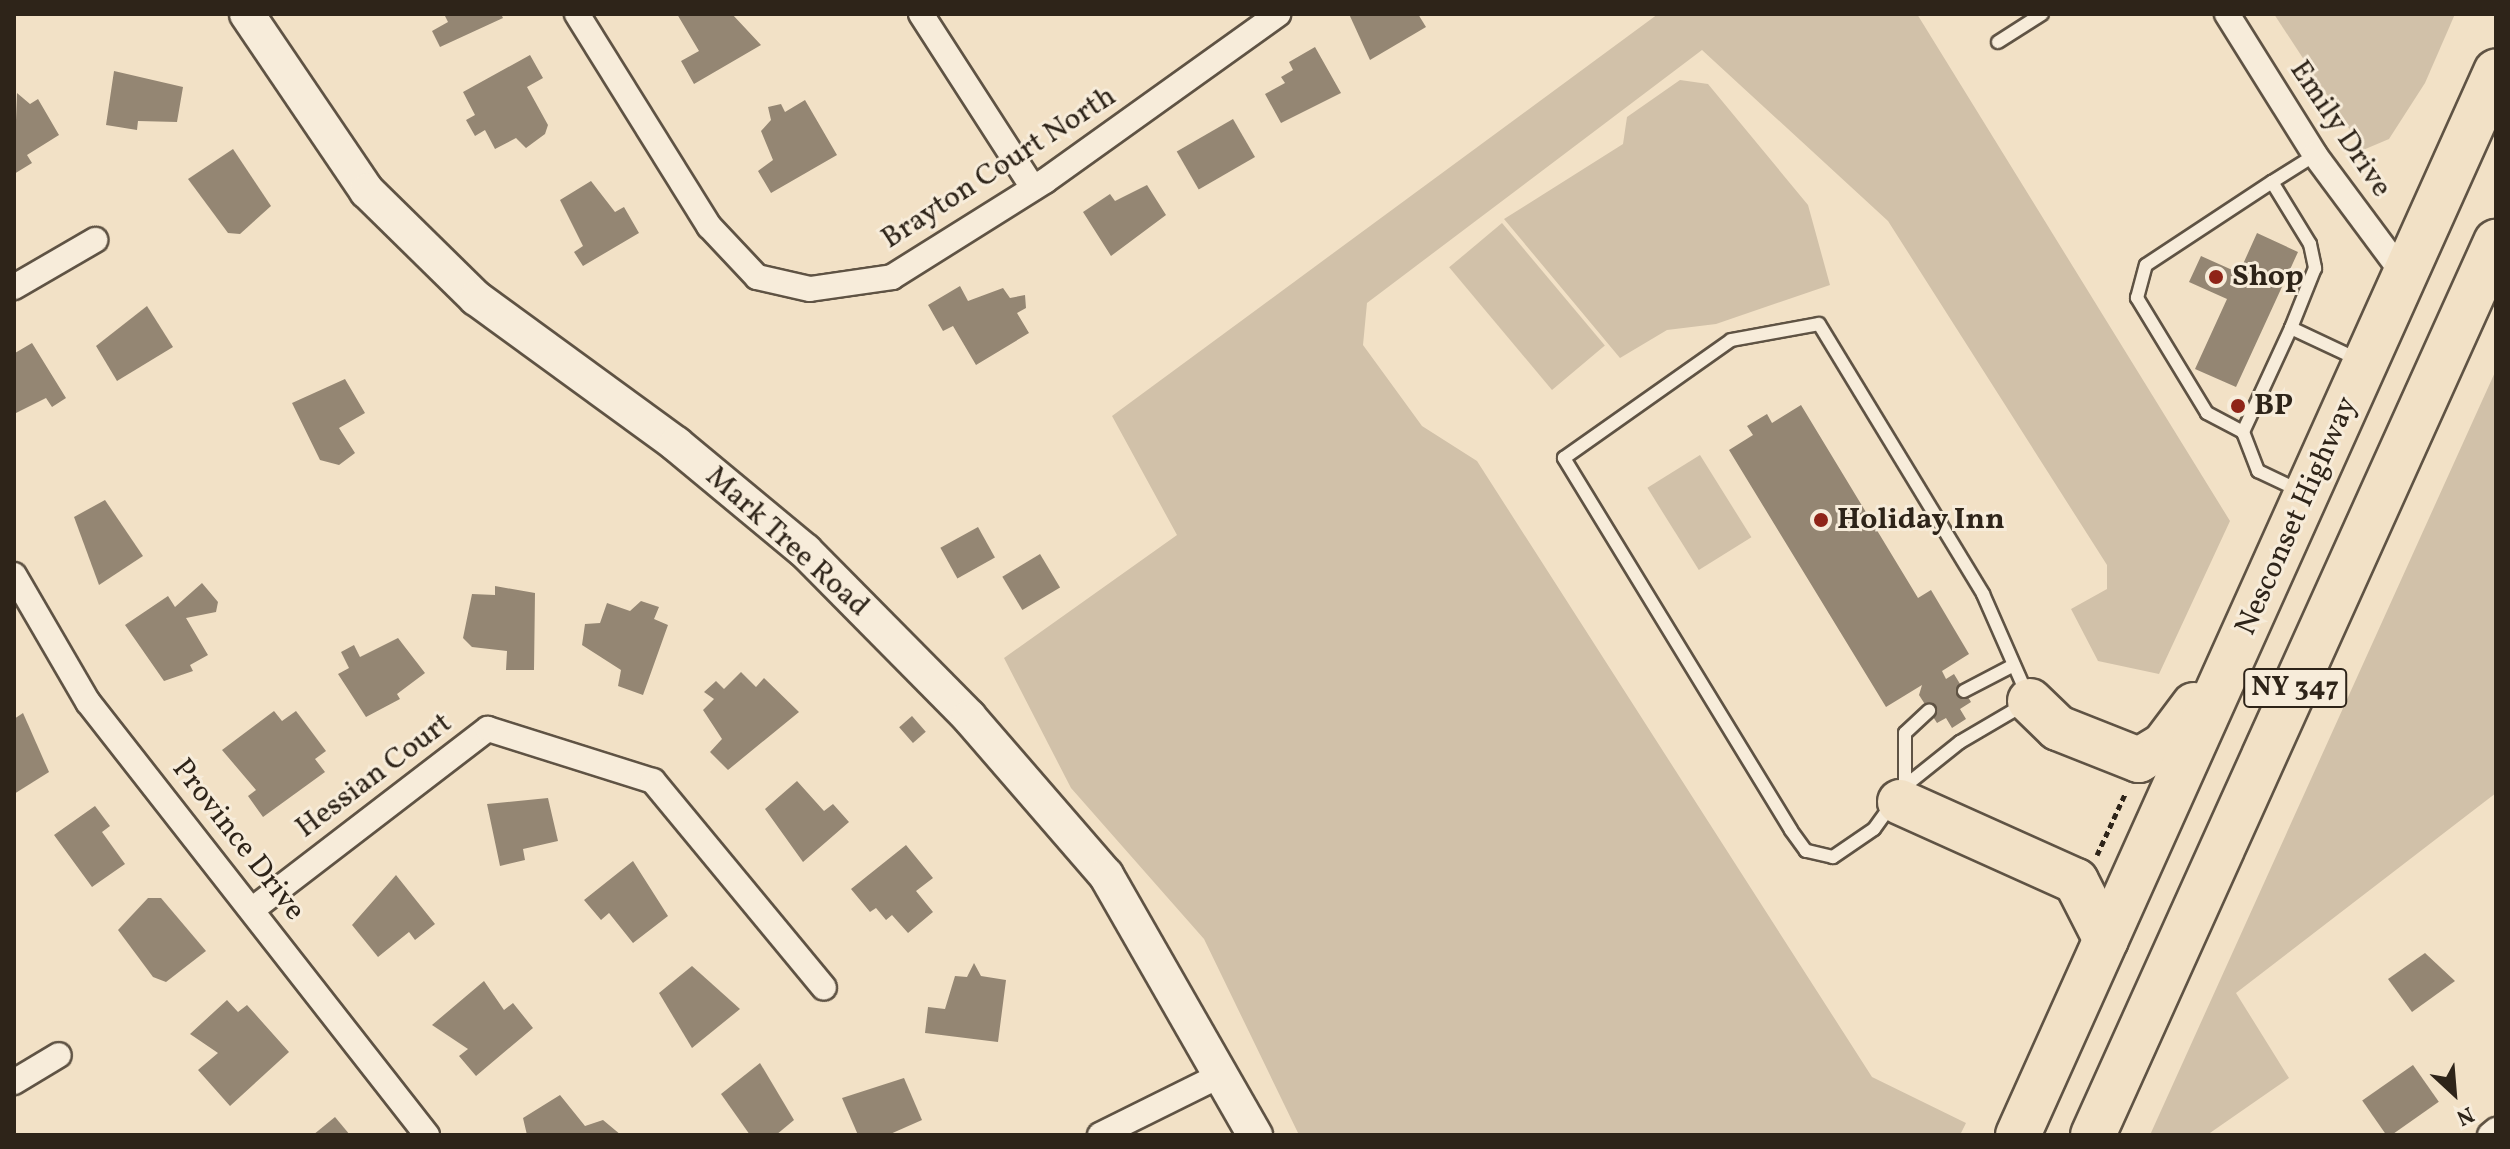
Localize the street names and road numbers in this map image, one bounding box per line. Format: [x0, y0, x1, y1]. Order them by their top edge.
street label: Emily Drive [2281, 53, 2399, 205]
street label: Brayton Court North [875, 79, 1123, 257]
street label: Nesconset Highway [2228, 391, 2366, 641]
street label: Mark Tree Road [697, 459, 877, 625]
road number: NY 347 [2243, 664, 2347, 712]
street label: Hessian Court [289, 706, 459, 846]
street label: Province Drive [164, 752, 312, 928]

